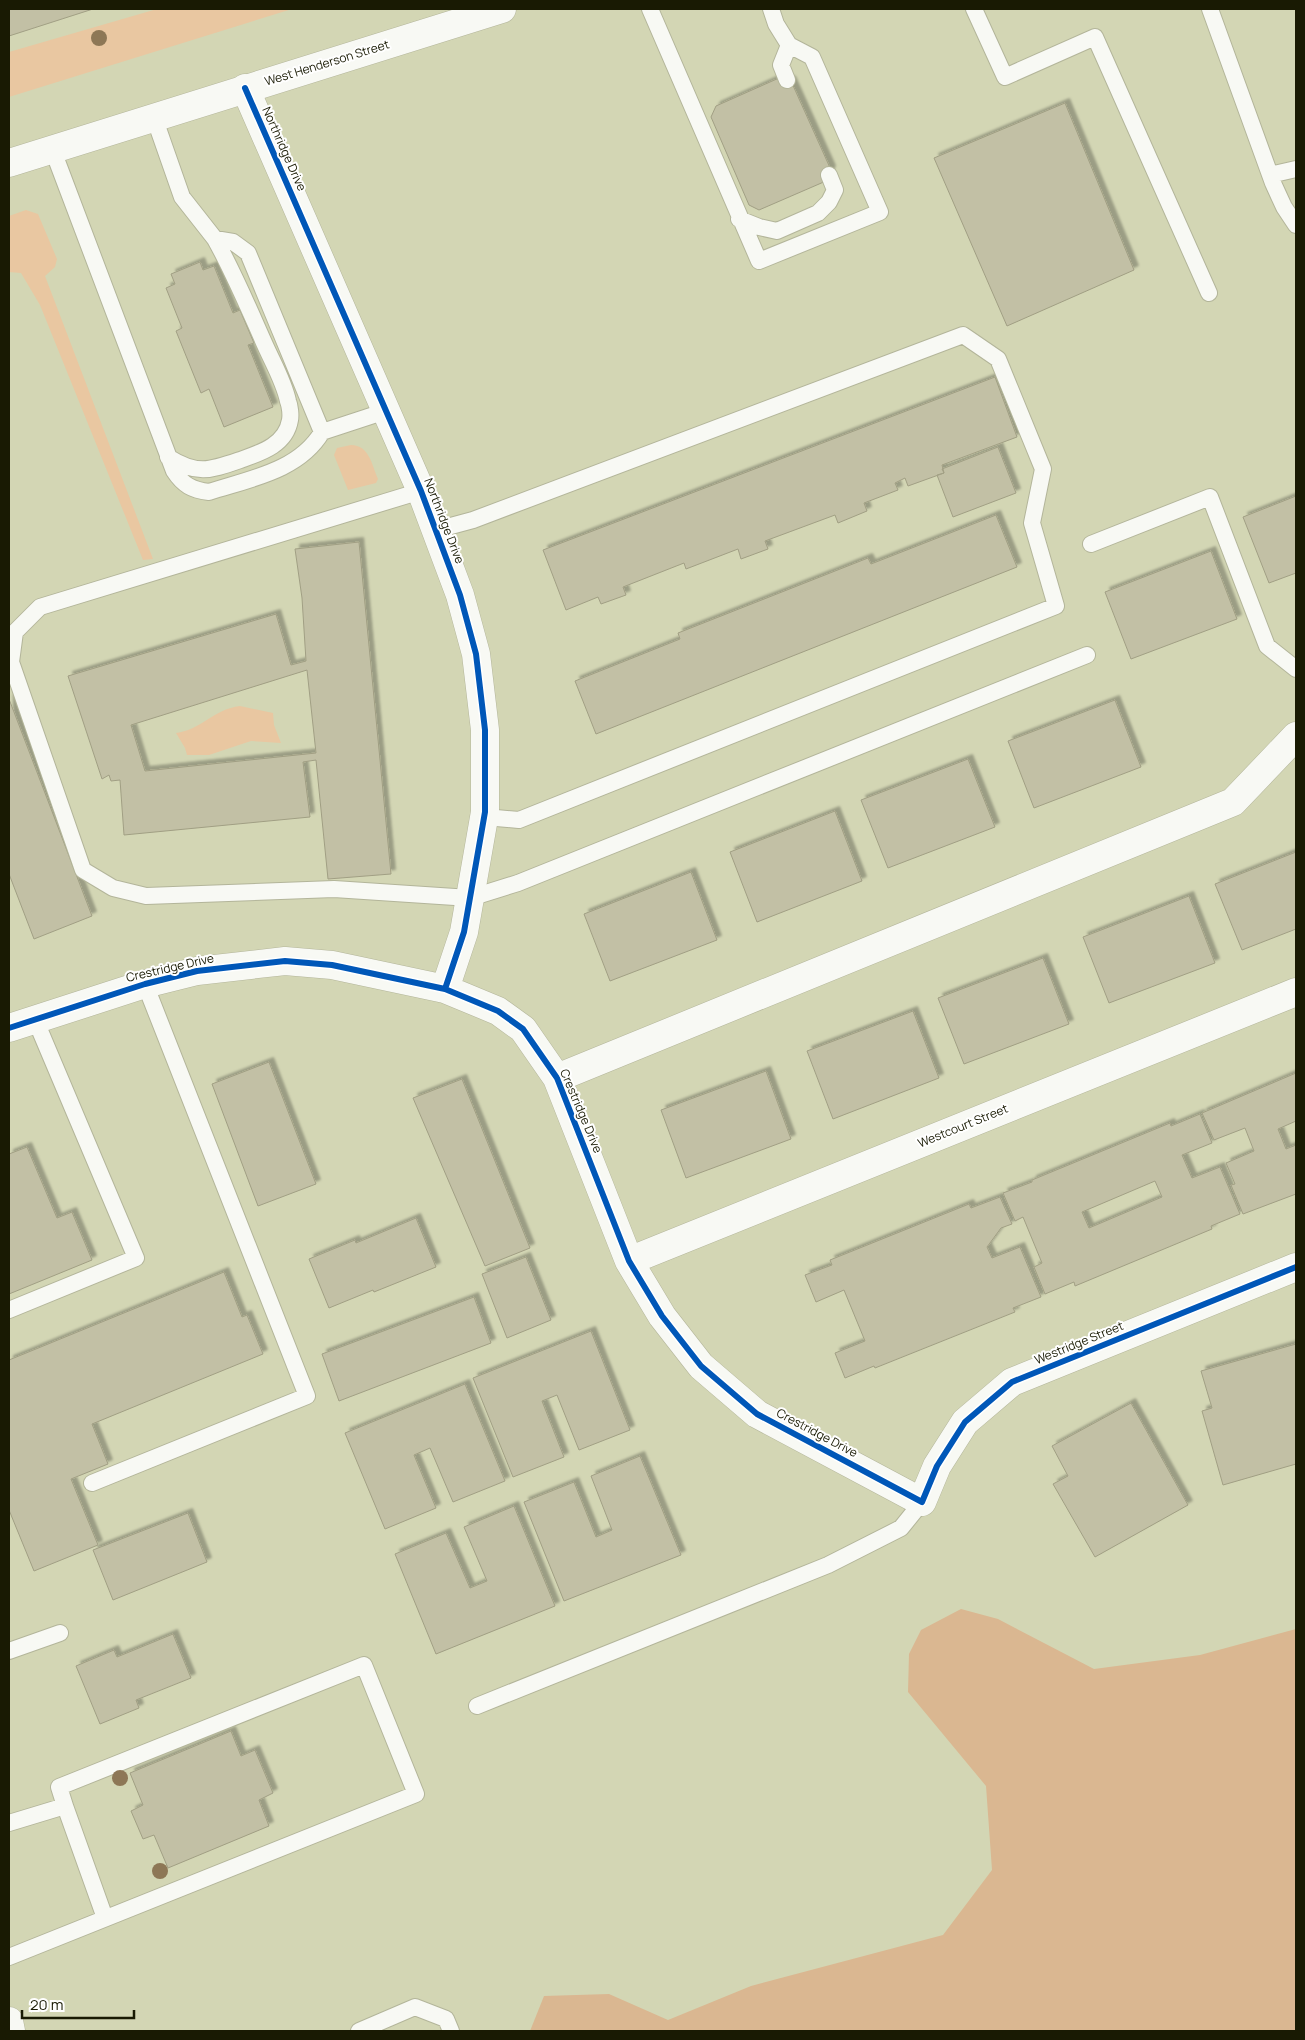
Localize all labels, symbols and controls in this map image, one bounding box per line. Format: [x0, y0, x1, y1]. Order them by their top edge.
street label: West Henderson Street [262, 35, 391, 90]
street label: Northridge Drive [258, 104, 311, 194]
street label: Northridge Drive [420, 476, 469, 566]
street label: Crestridge Drive [124, 949, 216, 986]
street label: Crestridge Drive [556, 1066, 607, 1155]
street label: Westcourt Street [915, 1100, 1011, 1151]
street label: Westridge Street [1032, 1317, 1126, 1368]
street label: Crestridge Drive [774, 1404, 861, 1461]
scale bar [22, 1988, 135, 2020]
text: 20 m [30, 1994, 63, 2015]

